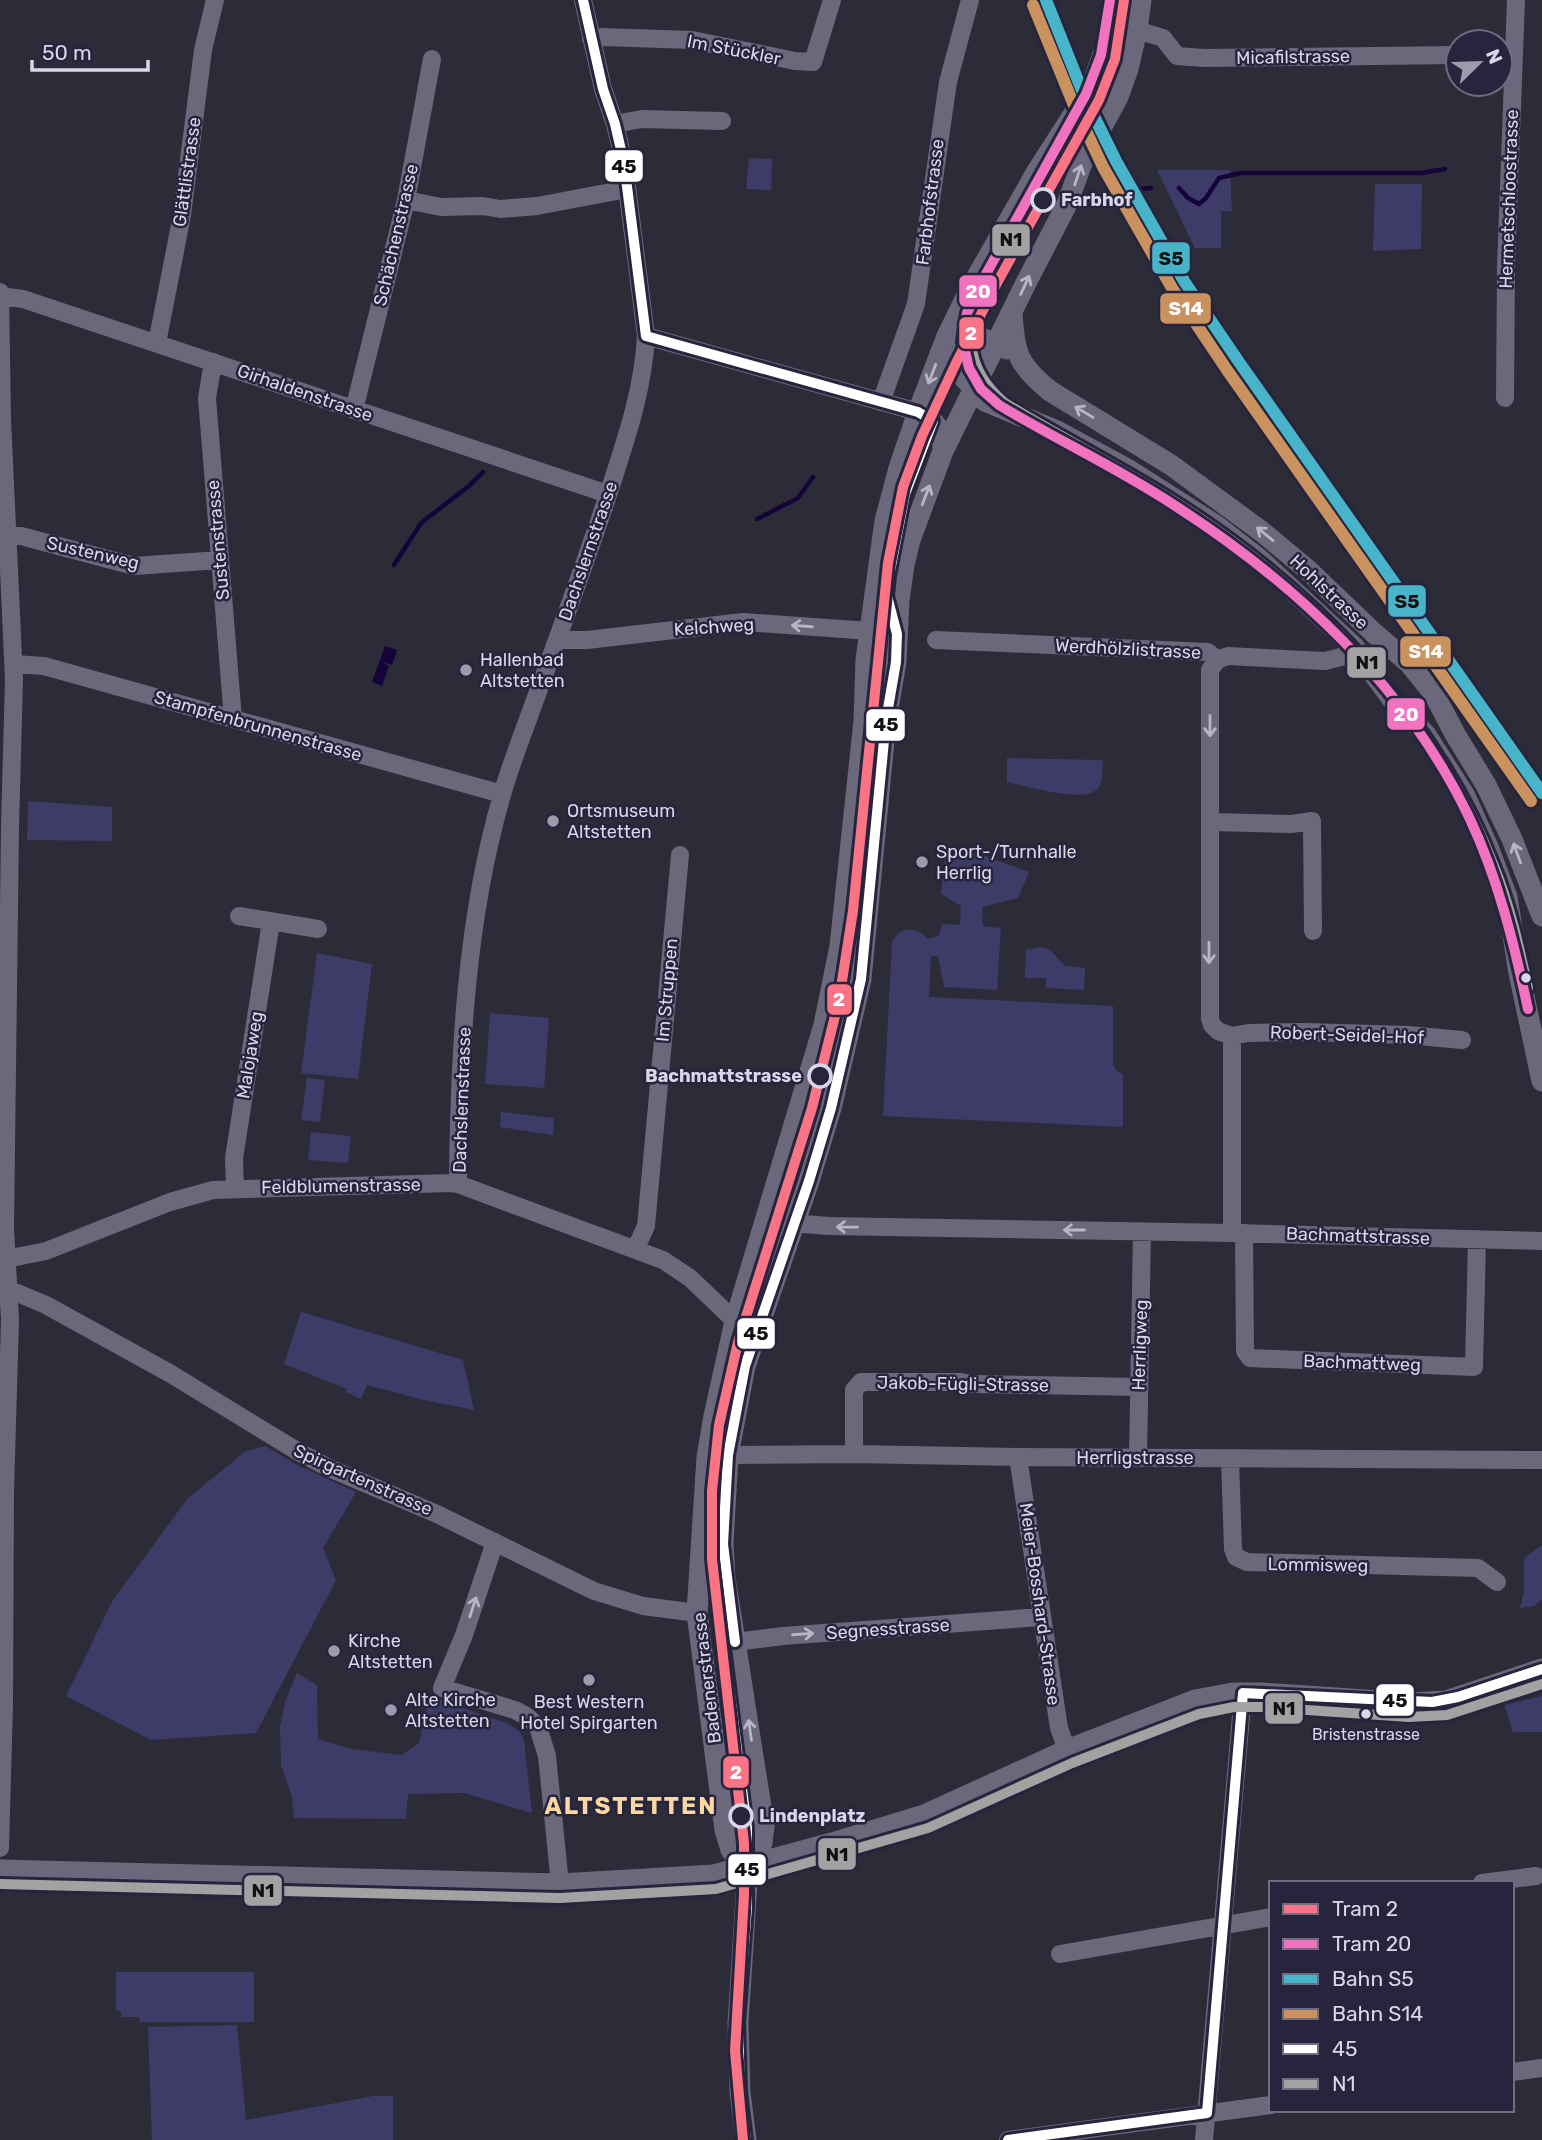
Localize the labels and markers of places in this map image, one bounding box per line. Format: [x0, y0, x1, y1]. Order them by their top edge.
marker: Farbhof [1031, 188, 1055, 212]
place label: Farbhof [1061, 189, 1133, 211]
place label: Hallenbad Altstetten [480, 649, 565, 692]
marker: Hallenbad Altstetten [458, 662, 474, 678]
place label: Ortsmuseum Altstetten [567, 800, 675, 843]
marker: Ortsmuseum Altstetten [545, 813, 561, 829]
place label: Sport-/Turnhalle Herrlig [936, 841, 1077, 884]
marker: Sport-/Turnhalle Herrlig [914, 854, 930, 870]
unlabelled marker [1519, 971, 1533, 985]
marker: Bachmattstrasse [808, 1064, 832, 1088]
place label: Bachmattstrasse [645, 1065, 802, 1087]
place label: Kirche Altstetten [348, 1630, 433, 1673]
marker: Kirche Altstetten [326, 1643, 342, 1659]
marker: Best Western Hotel Spirgarten [581, 1672, 597, 1688]
place label: Alte Kirche Altstetten [405, 1689, 496, 1732]
place label: Best Western Hotel Spirgarten [520, 1691, 658, 1734]
marker: Alte Kirche Altstetten [383, 1702, 399, 1718]
marker: Bristenstrasse [1359, 1707, 1373, 1721]
place label: Bristenstrasse [1312, 1725, 1420, 1744]
marker: Lindenplatz [729, 1804, 753, 1828]
place label: Lindenplatz [759, 1805, 866, 1827]

